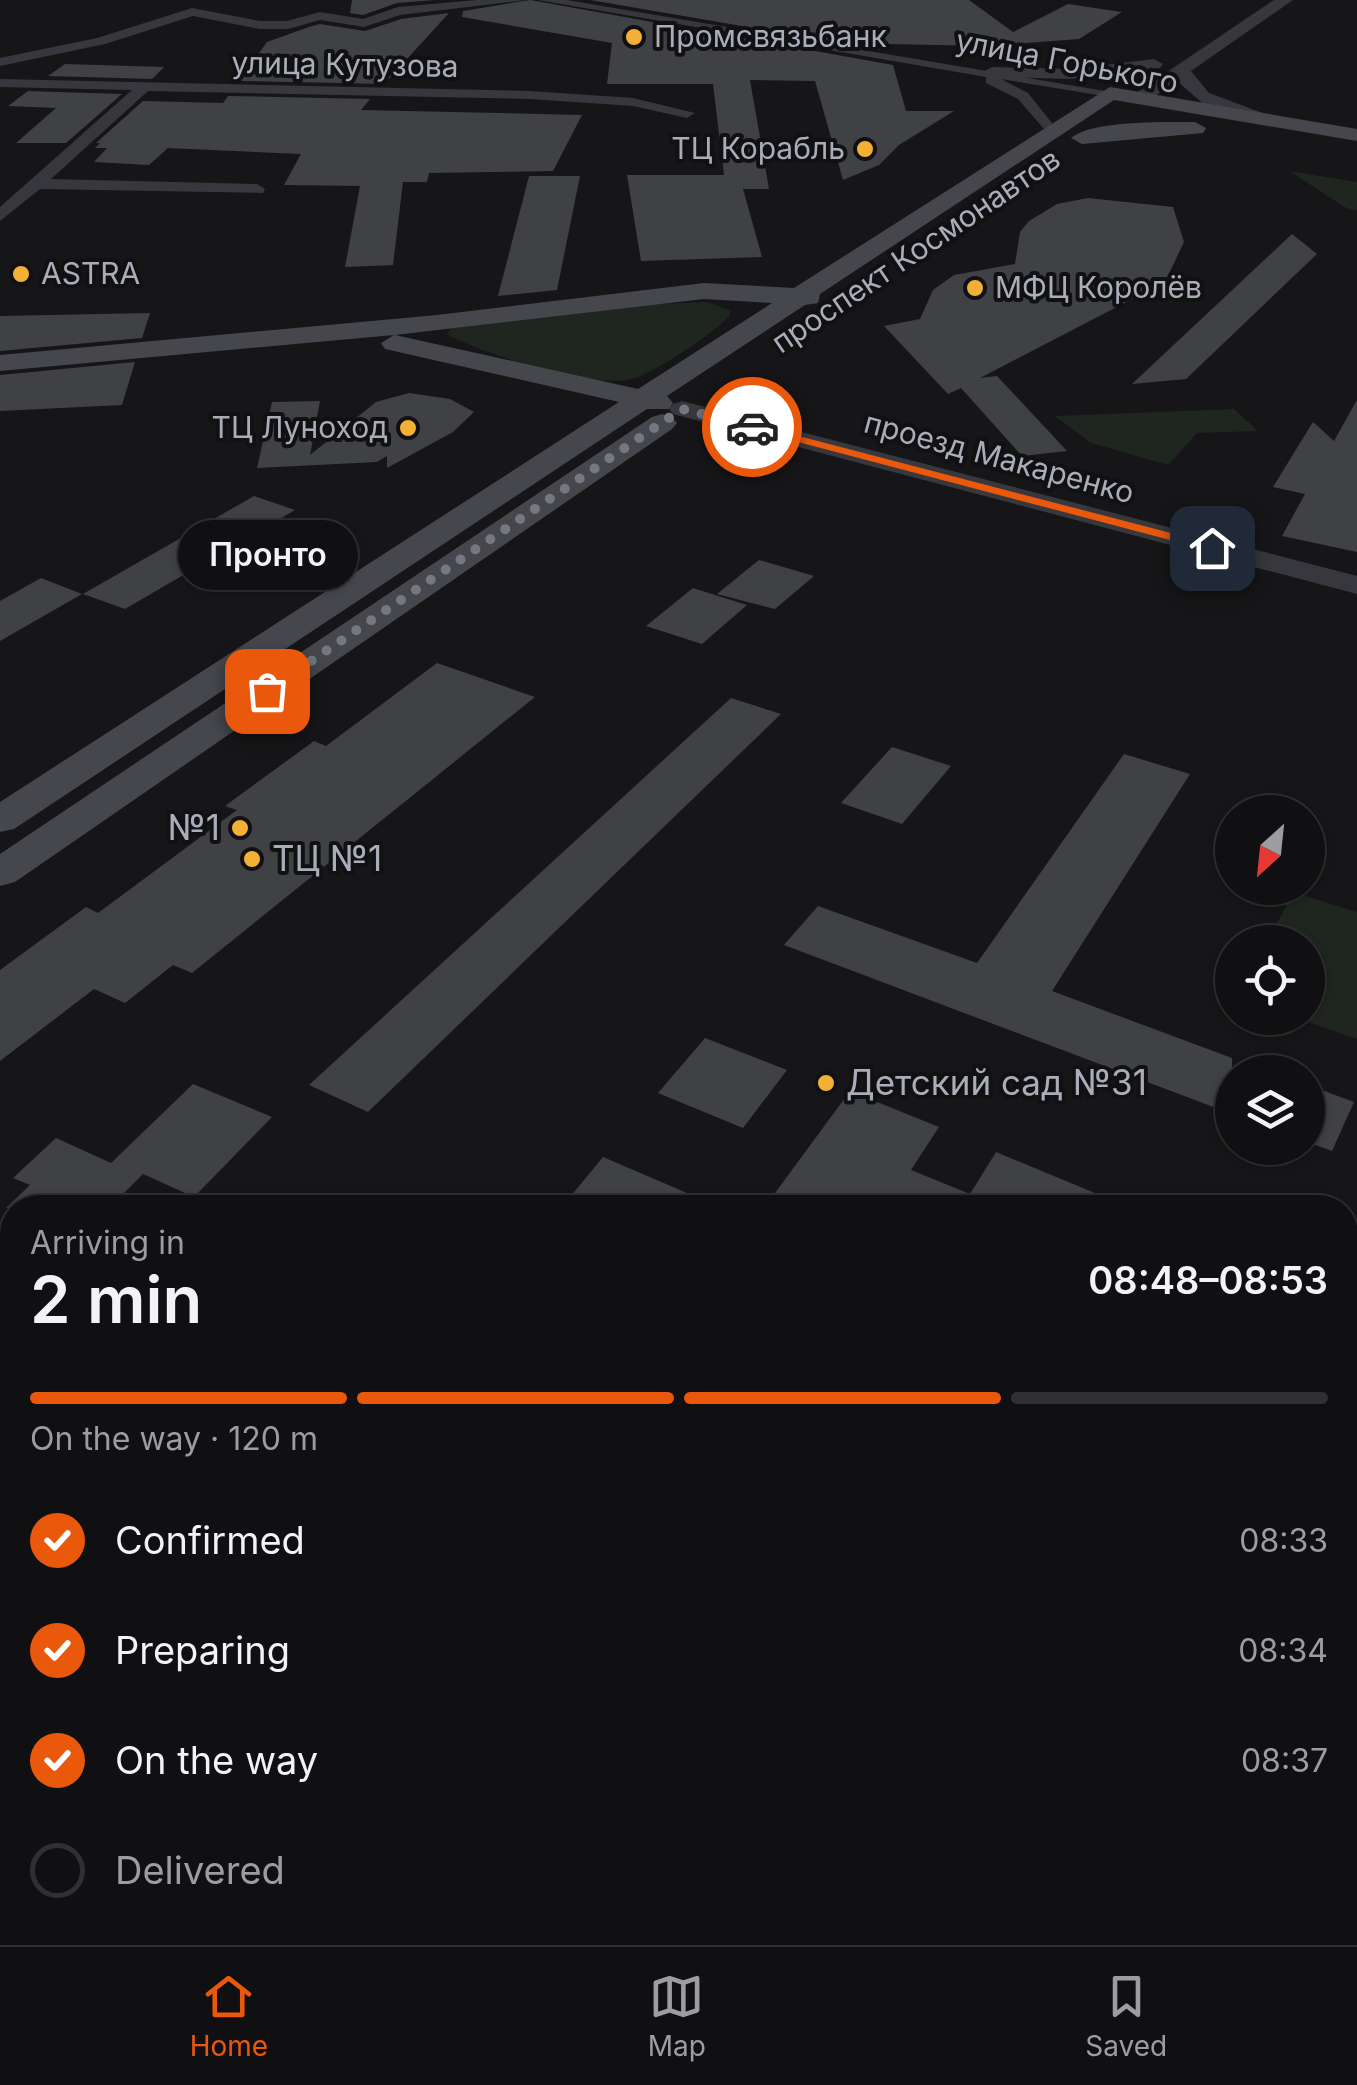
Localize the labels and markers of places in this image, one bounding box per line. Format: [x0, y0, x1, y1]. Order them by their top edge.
place label: Промсвязьбанк [654, 18, 887, 54]
marker: Промсвязьбанк [623, 26, 645, 48]
place label: ТЦ Корабль [671, 130, 845, 166]
marker: ТЦ Корабль [854, 138, 876, 160]
place label: ASTRA [41, 255, 140, 291]
marker: ASTRA [10, 263, 32, 285]
place label: МФЦ Королёв [995, 269, 1202, 305]
marker: МФЦ Королёв [964, 277, 986, 299]
place label: ТЦ Луноход [212, 409, 388, 445]
marker: ТЦ Луноход [397, 417, 419, 439]
pin [1170, 506, 1255, 591]
callout: Пронто [177, 521, 357, 591]
pin [225, 649, 310, 734]
place label: №1 [168, 806, 220, 848]
marker: №1 [229, 817, 251, 839]
place label: ТЦ №1 [272, 837, 382, 879]
marker: ТЦ №1 [241, 848, 263, 870]
place label: Детский сад №31 [846, 1061, 1147, 1103]
marker: Детский сад №31 [815, 1072, 837, 1094]

